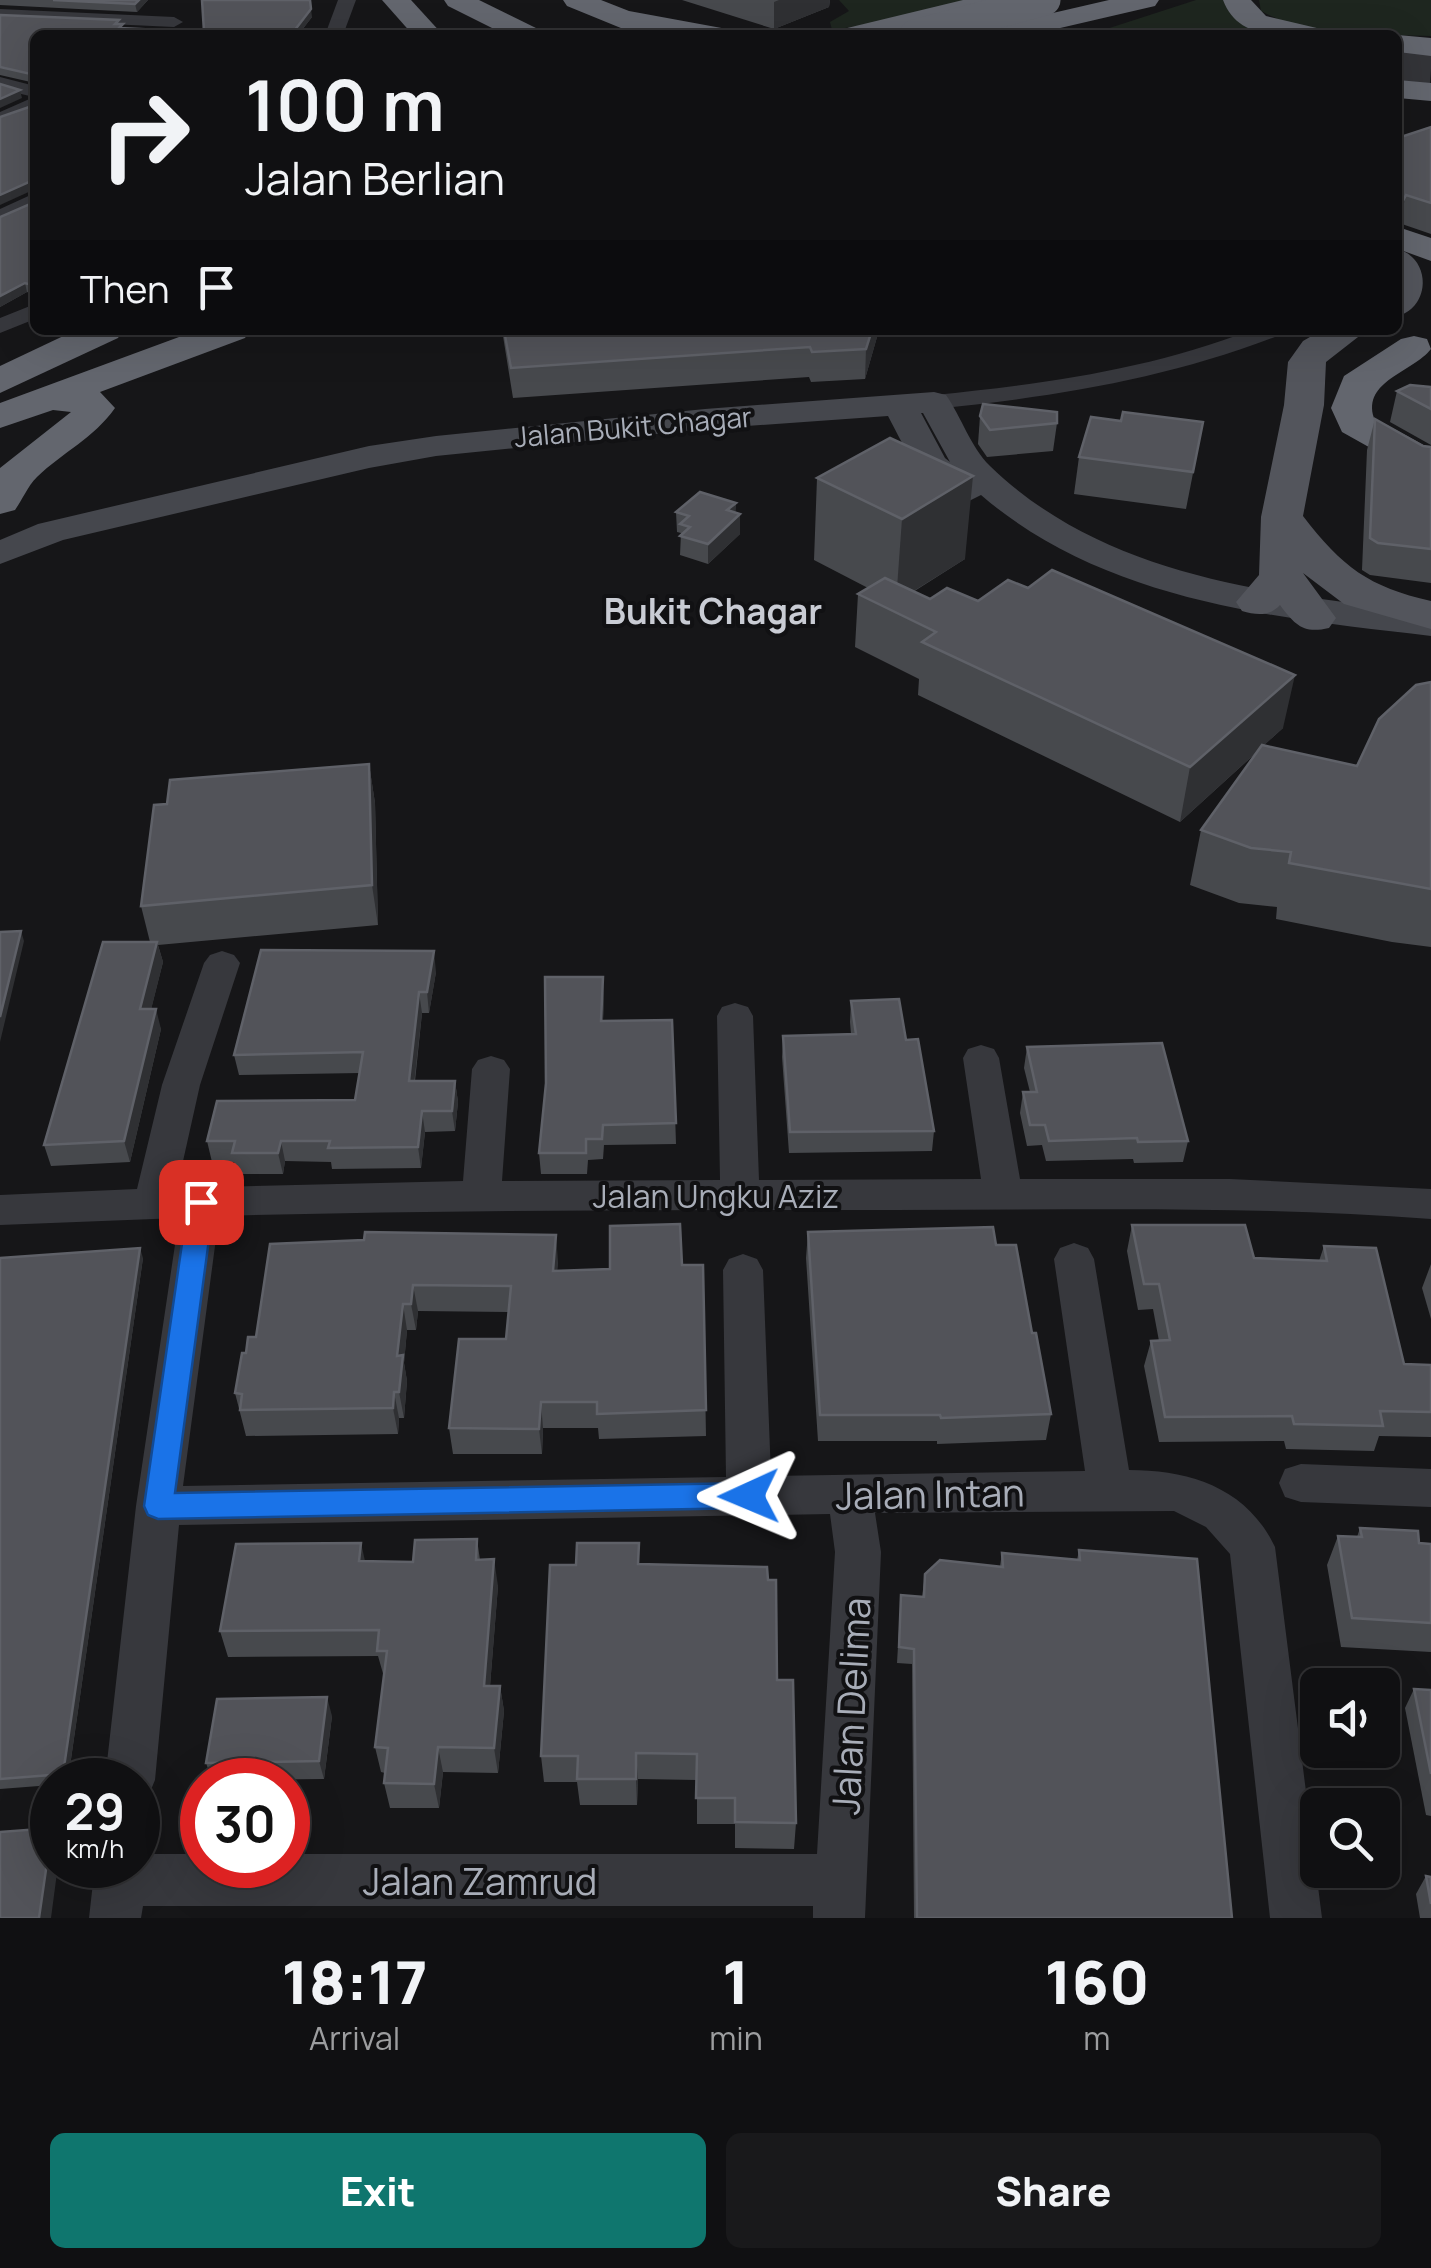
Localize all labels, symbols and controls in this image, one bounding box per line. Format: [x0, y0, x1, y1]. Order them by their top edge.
text: 100 m [245, 56, 445, 152]
icon: right [80, 70, 210, 200]
text: Jalan Berlian [245, 147, 505, 209]
icon: arrive [189, 260, 244, 315]
text: Then [80, 262, 169, 314]
street label: Jalan Bukit Chagar [513, 397, 753, 455]
district label: Bukit Chagar [604, 587, 822, 635]
pin [159, 1160, 244, 1245]
street label: Jalan Ungku Aziz [593, 1174, 839, 1218]
icon: arrive [174, 1175, 229, 1230]
position arrow [697, 1444, 801, 1548]
street label: Jalan Intan [835, 1465, 1025, 1521]
street label: Jalan Delima [818, 1596, 882, 1816]
map controls [1300, 1668, 1400, 1888]
button: sound [1300, 1668, 1400, 1768]
speed limit sign: 30 [180, 1758, 310, 1888]
text: 29 [65, 1777, 125, 1845]
button: search [1300, 1788, 1400, 1888]
text: km/h [66, 1831, 124, 1866]
street label: Jalan Zamrud [363, 1854, 597, 1906]
text: 18:17 [282, 1940, 428, 2022]
text: 1 [722, 1940, 750, 2022]
text: 160 [1044, 1940, 1149, 2022]
text: Arrival [309, 2016, 400, 2060]
text: min [709, 2016, 763, 2060]
text: m [1083, 2016, 1110, 2060]
button: Exit [50, 2133, 706, 2248]
button: Share [726, 2133, 1381, 2248]

